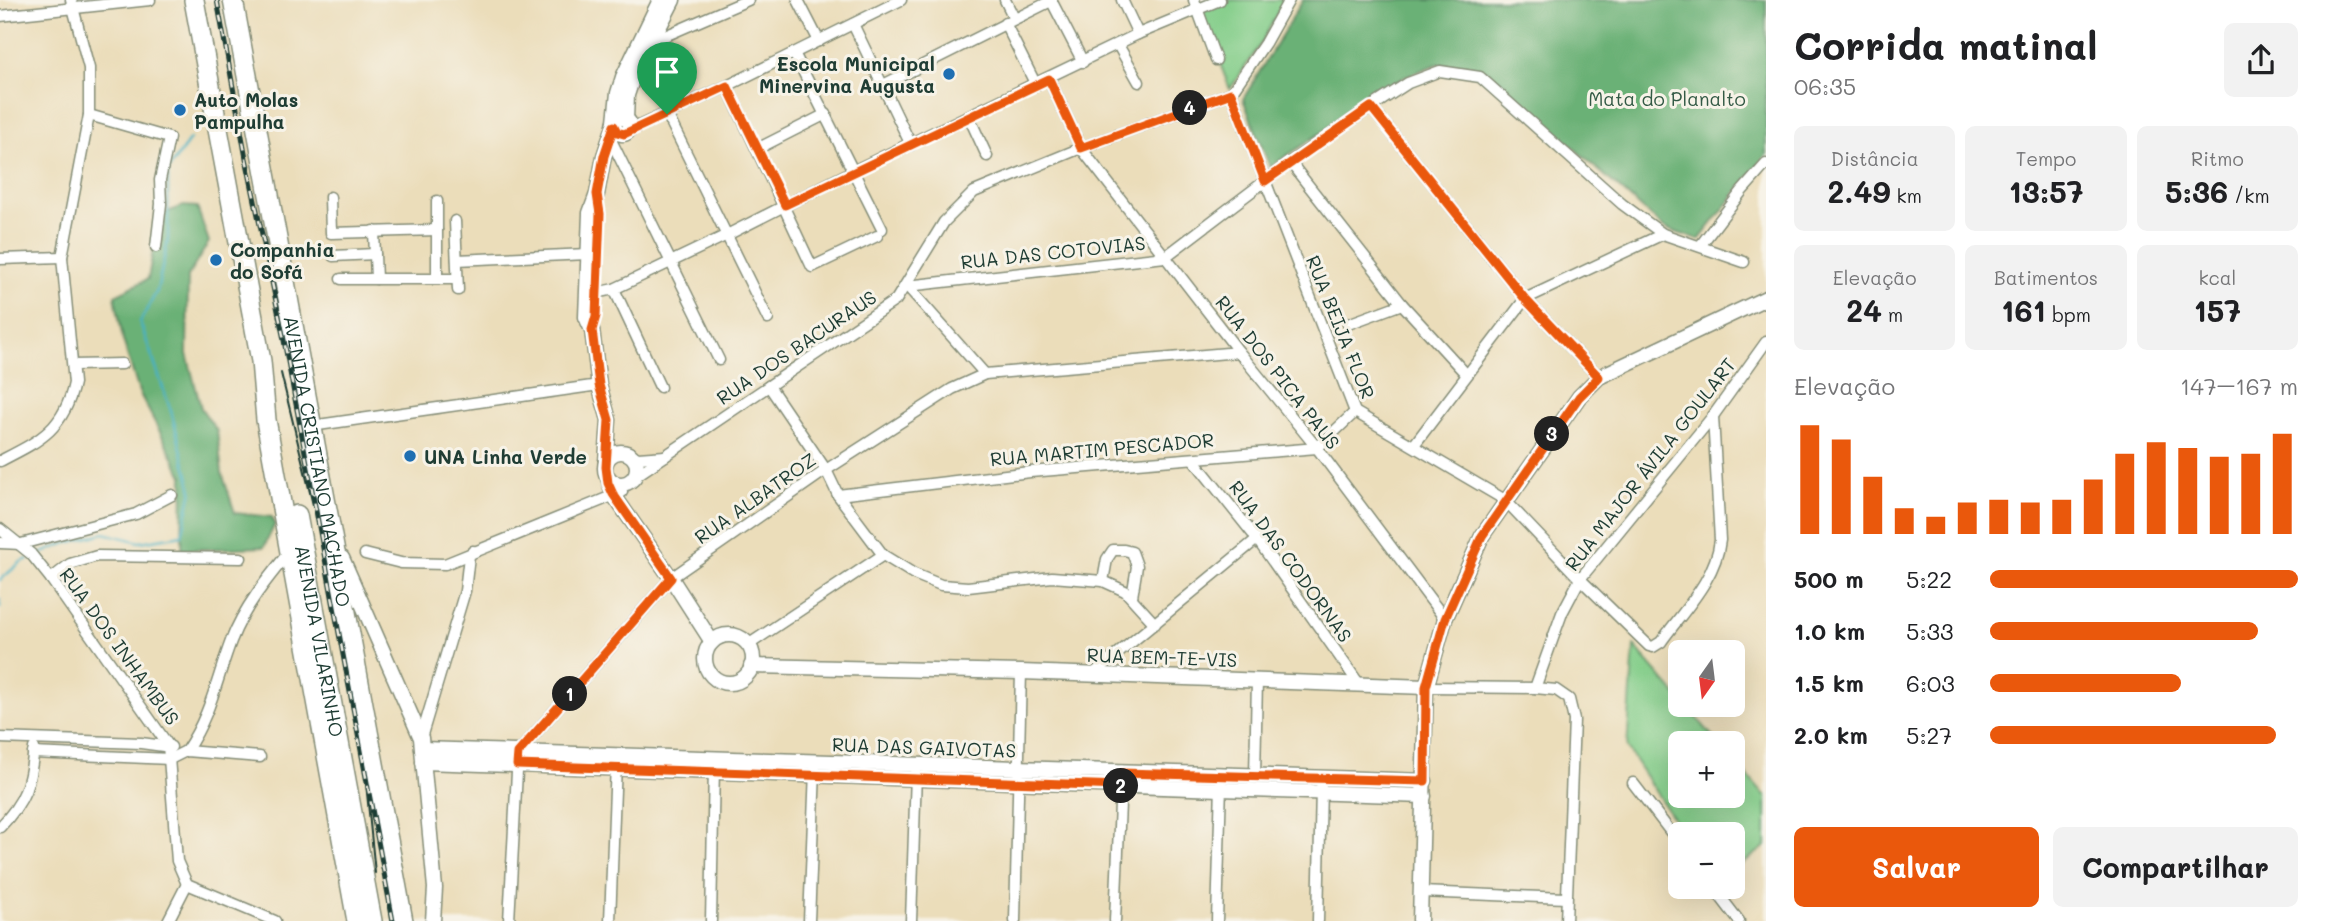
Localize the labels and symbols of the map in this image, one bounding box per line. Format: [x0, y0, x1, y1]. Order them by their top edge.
pin [637, 42, 697, 114]
place label: Escola Municipal Minervina Augusta [759, 51, 935, 98]
marker: Escola Municipal Minervina Augusta [941, 66, 957, 82]
park label: Mata do Planalto [1588, 86, 1746, 111]
place label: Auto Molas Pampulha [194, 87, 298, 134]
pin: 4 [1172, 90, 1208, 126]
marker: Auto Molas Pampulha [172, 102, 188, 118]
street label: RUA DAS COTOVIAS [959, 230, 1147, 274]
place label: Companhia do Sofá [230, 237, 334, 284]
marker: Companhia do Sofá [208, 252, 224, 268]
street label: RUA BEIJA FLOR [1301, 252, 1381, 402]
street label: RUA DOS BACURAUS [711, 284, 881, 410]
street label: RUA DOS PICA PAUS [1210, 290, 1346, 454]
street label: AVENIDA CRISTIANO MACHADO [279, 314, 357, 609]
street label: RUA MAJOR ÁVILA GOULART [1559, 352, 1741, 576]
pin: 3 [1534, 416, 1570, 452]
street label: RUA MARTIM PESCADOR [989, 427, 1215, 471]
place label: UNA Linha Verde [424, 444, 587, 469]
street label: RUA ALBATROZ [689, 447, 821, 549]
marker: UNA Linha Verde [402, 448, 418, 464]
street label: RUA DAS CODORNAS [1224, 475, 1358, 647]
street label: AVENIDA VILARINHO [290, 543, 350, 739]
street label: RUA DOS INHAMBUS [55, 562, 185, 730]
north arrow [1668, 640, 1745, 718]
street label: RUA BEM-TE-VIS [1086, 642, 1238, 672]
pin: 1 [552, 676, 588, 712]
street label: RUA DAS GAIVOTAS [831, 731, 1017, 763]
pin: 2 [1104, 768, 1138, 804]

